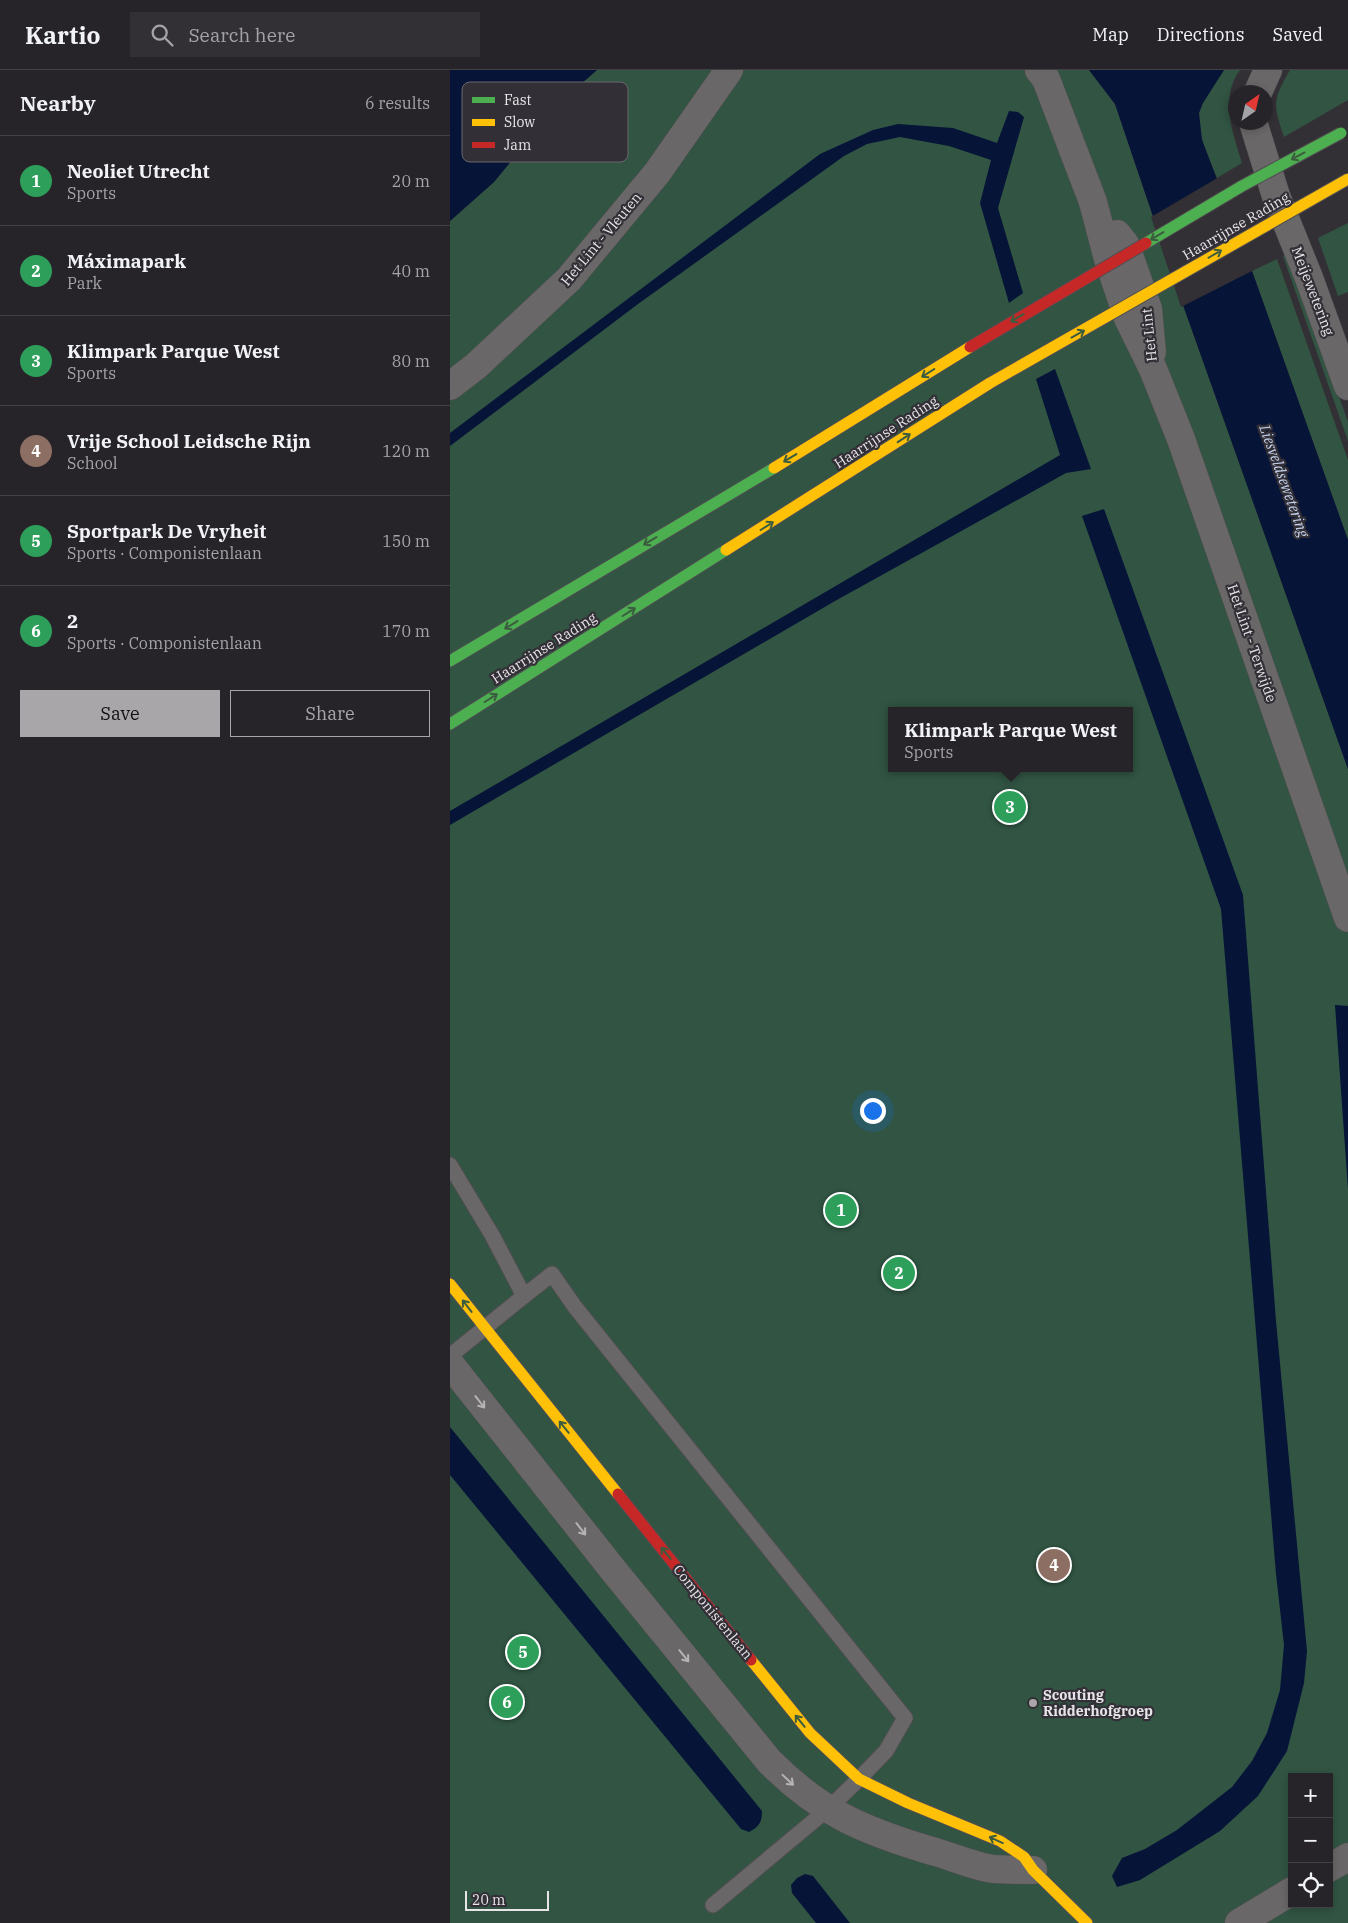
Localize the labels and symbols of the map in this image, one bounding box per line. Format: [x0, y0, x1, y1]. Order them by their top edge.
legend [462, 82, 628, 162]
north arrow [1228, 85, 1273, 130]
text: Fast [504, 91, 532, 109]
text: Slow [504, 113, 535, 131]
text: Jam [504, 136, 531, 154]
one-way arrow [1291, 151, 1306, 161]
street label: Haarrijnse Rading [1179, 188, 1293, 264]
street label: Het Lint - Vleuten [557, 189, 645, 289]
one-way arrow [1150, 232, 1164, 242]
street label: Meijewetering [1288, 244, 1338, 338]
one-way arrow [1208, 249, 1222, 259]
street label: Het Lint [1137, 307, 1161, 362]
one-way arrow [1010, 314, 1024, 324]
one-way arrow [1071, 329, 1086, 339]
one-way arrow [921, 368, 935, 378]
street label: Haarrijnse Rading [831, 391, 942, 472]
water label: Liesveldsewetering [1255, 421, 1314, 541]
one-way arrow [896, 433, 910, 443]
one-way arrow [783, 454, 797, 464]
one-way arrow [759, 520, 773, 530]
one-way arrow [644, 537, 658, 547]
street label: Het Lint - Terwijde [1223, 582, 1281, 704]
one-way arrow [622, 607, 636, 617]
street label: Haarrijnse Rading [488, 608, 600, 688]
one-way arrow [504, 620, 518, 630]
one-way arrow [484, 693, 498, 703]
pin: 3 [994, 788, 1026, 826]
your location [860, 1098, 886, 1124]
pin: 1 [825, 1191, 857, 1229]
pin: 2 [883, 1254, 915, 1292]
one-way arrow [462, 1300, 473, 1313]
one-way arrow [475, 1395, 486, 1408]
one-way arrow [558, 1421, 569, 1434]
one-way arrow [576, 1523, 587, 1536]
pin: 4 [1038, 1546, 1070, 1584]
one-way arrow [660, 1547, 671, 1560]
street label: Componistenlaan [669, 1561, 757, 1663]
pin: 5 [507, 1633, 539, 1671]
one-way arrow [678, 1649, 689, 1662]
pin: 6 [491, 1683, 523, 1721]
place label: Scouting Ridderhofgroep [1043, 1686, 1153, 1720]
marker: Scouting Ridderhofgroep [1027, 1697, 1039, 1709]
one-way arrow [795, 1715, 806, 1728]
one-way arrow [782, 1774, 795, 1786]
one-way arrow [989, 1835, 1004, 1844]
scale bar [465, 1888, 549, 1911]

